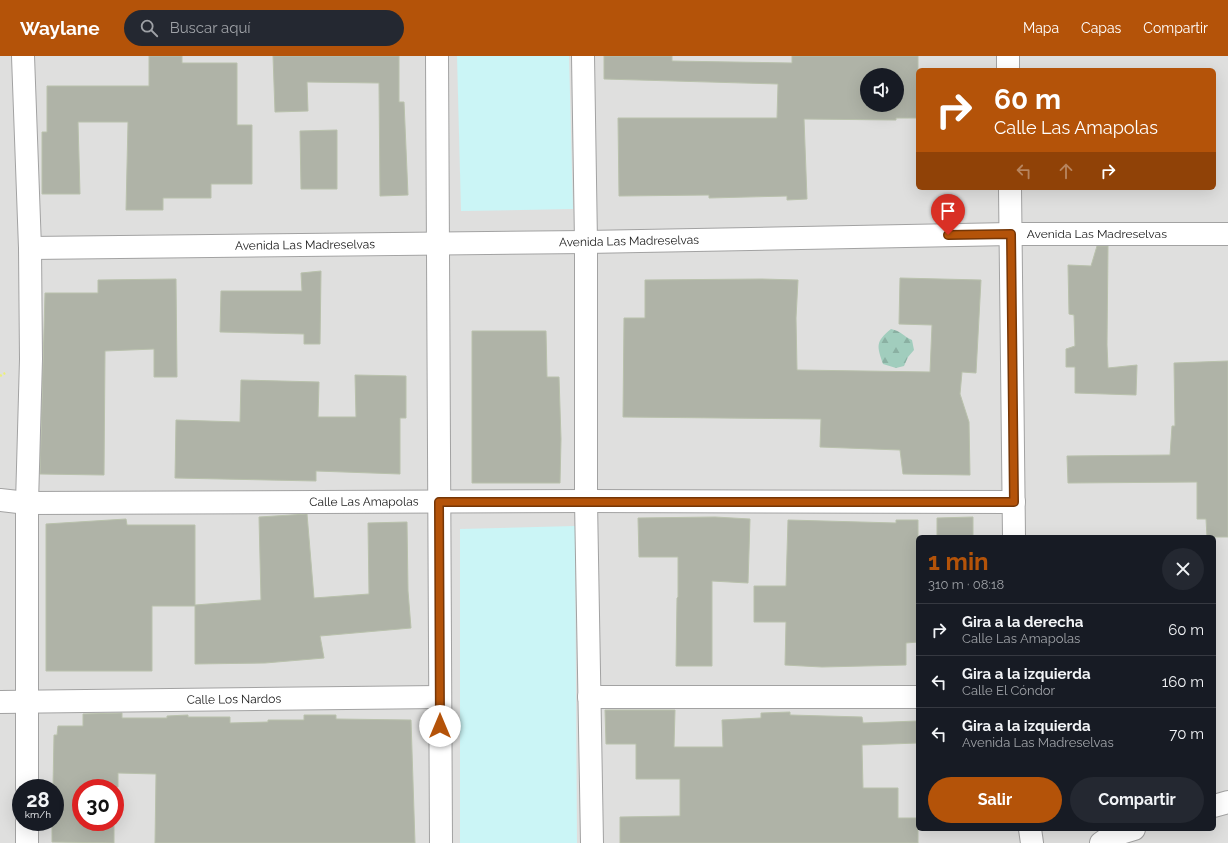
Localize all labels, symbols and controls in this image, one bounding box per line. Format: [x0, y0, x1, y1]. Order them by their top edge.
search box [124, 10, 404, 46]
text: Waylane [20, 17, 100, 39]
icon: search [138, 17, 160, 39]
text: Buscar aquí [170, 19, 251, 37]
text: Mapa [1023, 20, 1059, 36]
text: Capas [1081, 20, 1121, 36]
text: Compartir [1143, 20, 1208, 36]
map controls [860, 68, 904, 112]
button: sound [860, 68, 904, 112]
text: 60 m [994, 83, 1061, 116]
icon: right [928, 84, 980, 136]
text: Calle Las Amapolas [994, 117, 1158, 138]
icon: left [1013, 160, 1035, 182]
icon: ahead [1055, 160, 1077, 182]
icon: right [1097, 160, 1119, 182]
pin [931, 194, 965, 235]
icon: arrive [937, 200, 959, 222]
street label: Avenida Las Madreselvas [1027, 227, 1167, 241]
street label: Avenida Las Madreselvas [559, 233, 699, 249]
street label: Avenida Las Madreselvas [235, 237, 375, 253]
street label: Calle Las Amapolas [309, 495, 419, 509]
text: 1 min [928, 547, 989, 576]
button: close [1162, 548, 1204, 590]
text: 310 m · 08:18 [928, 577, 1004, 592]
text: Gira a la derecha [962, 613, 1083, 631]
icon: right [928, 619, 950, 641]
text: 60 m [1168, 621, 1204, 639]
text: Calle Las Amapolas [962, 631, 1080, 646]
text: Gira a la izquierda [962, 665, 1091, 683]
icon: left [928, 671, 950, 693]
text: 160 m [1162, 673, 1204, 691]
text: Calle El Cóndor [962, 683, 1055, 698]
street label: Calle Los Nardos [187, 692, 282, 707]
position arrow [419, 705, 461, 747]
text: Gira a la izquierda [962, 717, 1091, 735]
icon: left [928, 723, 950, 745]
text: 70 m [1169, 725, 1204, 743]
text: Avenida Las Madreselvas [962, 735, 1114, 750]
button: Salir [928, 777, 1062, 823]
button: Compartir [1070, 777, 1204, 823]
speed limit sign: 30 [72, 779, 124, 831]
text: 28 [26, 788, 50, 812]
text: km/h [25, 809, 51, 820]

